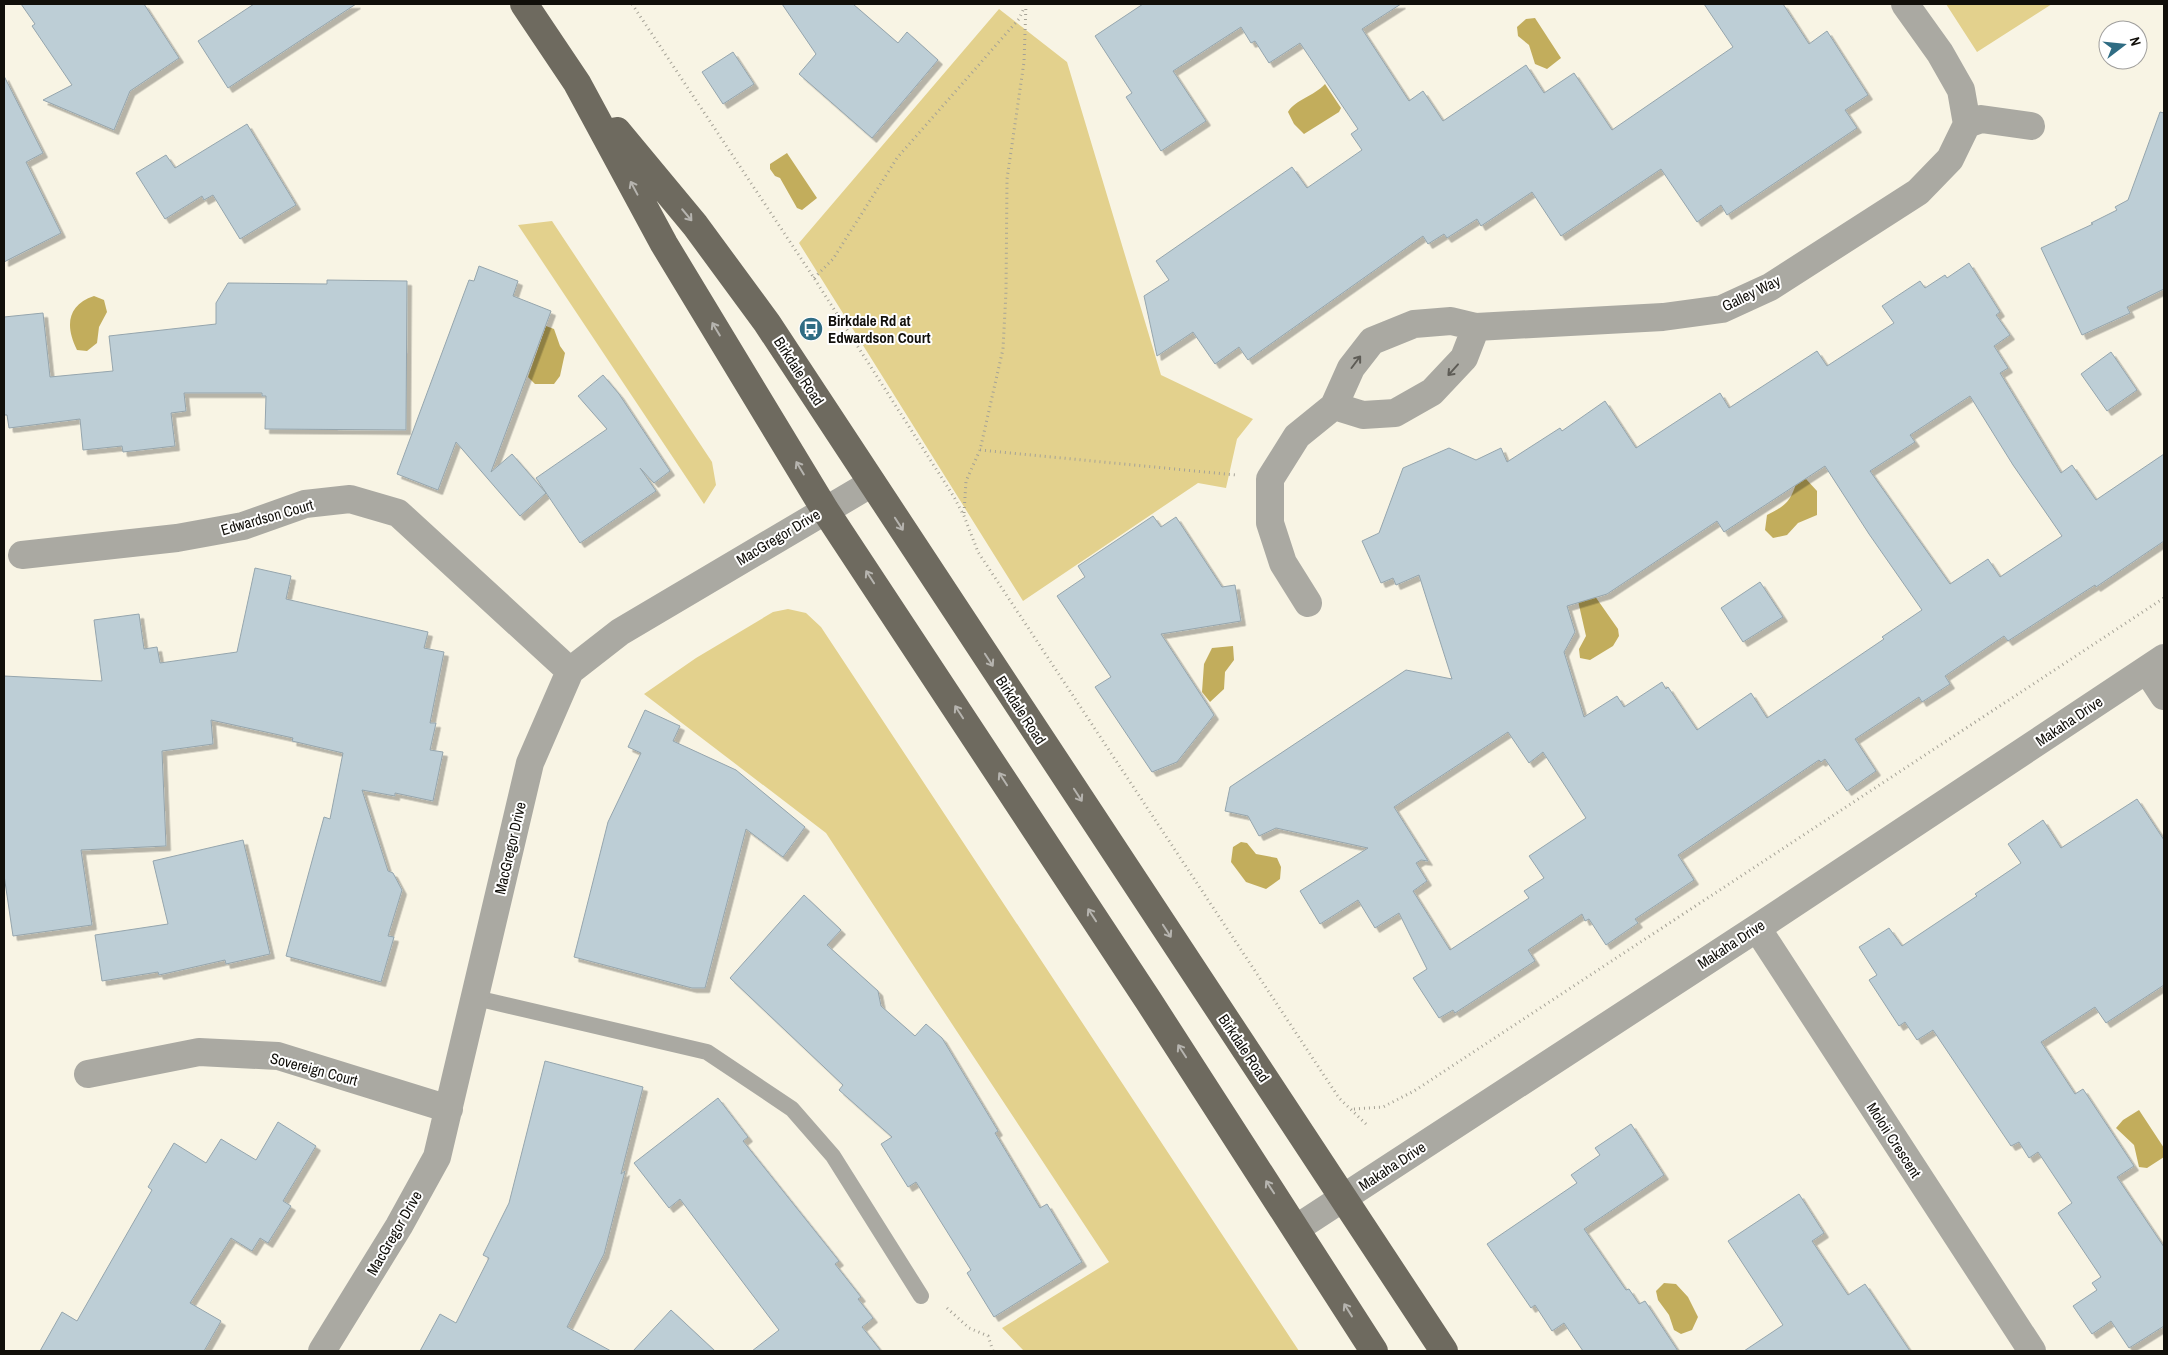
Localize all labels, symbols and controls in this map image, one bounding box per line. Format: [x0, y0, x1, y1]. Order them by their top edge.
north arrow [2098, 20, 2148, 70]
text: N [2126, 35, 2145, 48]
one-way arrow [629, 182, 639, 196]
one-way arrow [681, 208, 692, 221]
street label: Galley Way [1718, 270, 1784, 316]
place label: Birkdale Rd at Edwardson Court [828, 310, 931, 348]
bus stop icon: Birkdale Rd at Edwardson Court [798, 316, 824, 342]
one-way arrow [710, 322, 720, 336]
street label: Birkdale Road [769, 333, 829, 409]
one-way arrow [1351, 355, 1361, 369]
one-way arrow [1447, 363, 1458, 376]
one-way arrow [795, 461, 805, 475]
street label: Edwardson Court [218, 494, 316, 540]
street label: MacGregor Drive [732, 504, 824, 570]
one-way arrow [894, 517, 904, 531]
one-way arrow [864, 570, 874, 584]
one-way arrow [984, 652, 994, 666]
street label: Birkdale Road [991, 672, 1051, 748]
street label: Makaha Drive [2031, 691, 2107, 751]
one-way arrow [954, 706, 964, 720]
one-way arrow [998, 773, 1008, 787]
one-way arrow [1073, 788, 1083, 802]
street label: MacGregor Drive [489, 800, 531, 896]
one-way arrow [1087, 909, 1097, 923]
street label: Makaha Drive [1693, 914, 1769, 974]
one-way arrow [1162, 924, 1172, 938]
street label: Birkdale Road [1213, 1010, 1275, 1086]
one-way arrow [1176, 1044, 1187, 1058]
street label: Sovereign Court [268, 1047, 361, 1091]
street label: Moloii Crescent [1862, 1098, 1927, 1182]
street label: Makaha Drive [1354, 1136, 1430, 1196]
one-way arrow [1265, 1181, 1275, 1195]
street label: MacGregor Drive [361, 1187, 427, 1279]
one-way arrow [1343, 1303, 1354, 1317]

